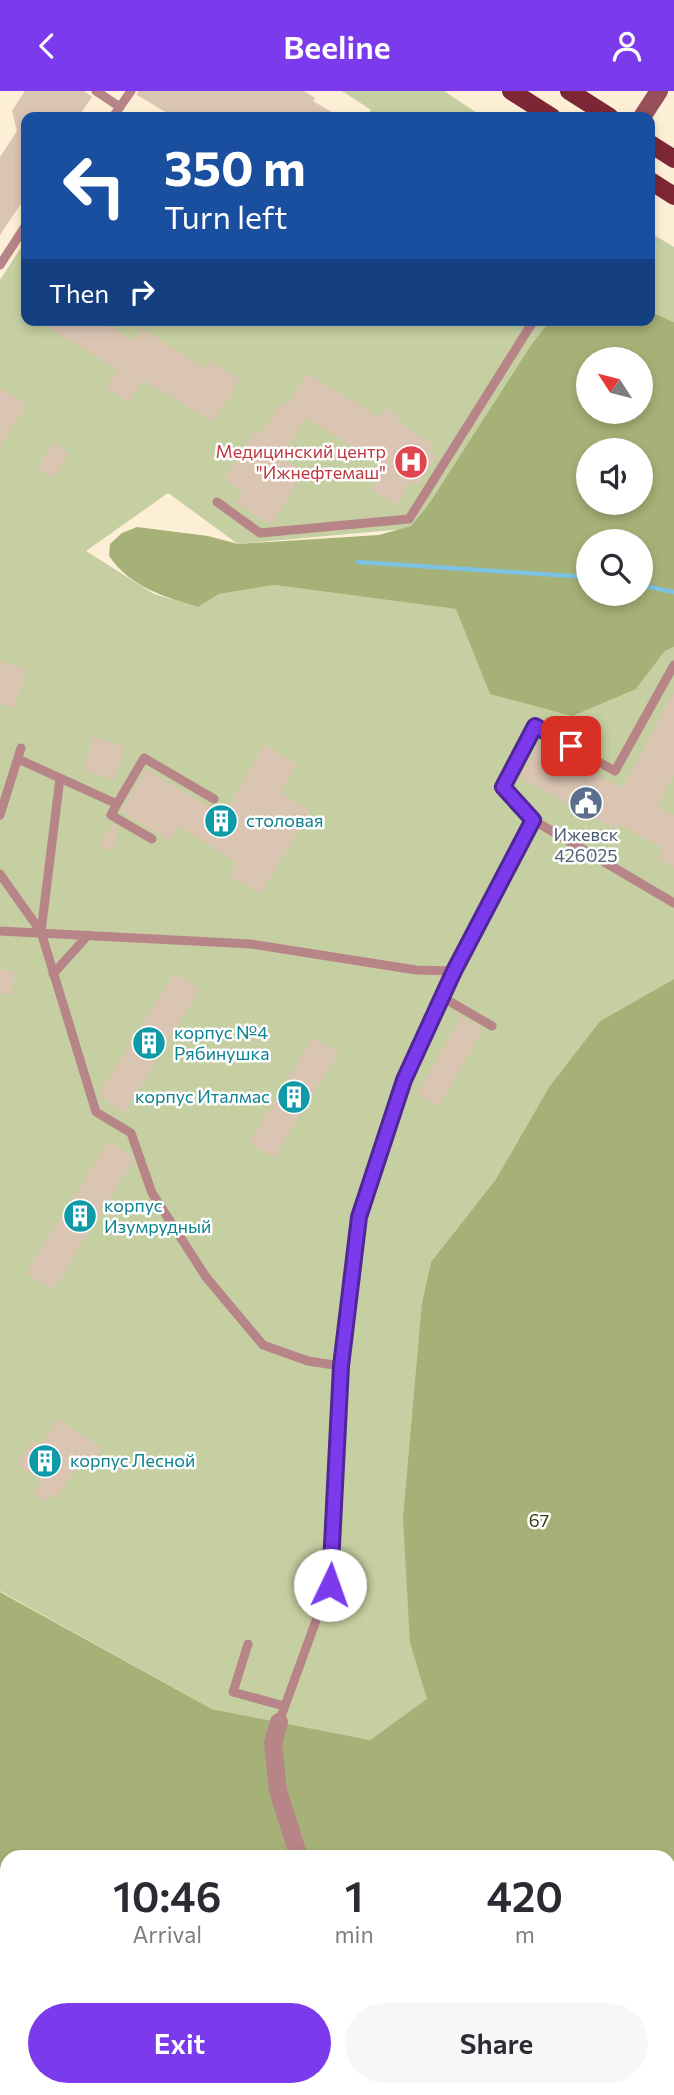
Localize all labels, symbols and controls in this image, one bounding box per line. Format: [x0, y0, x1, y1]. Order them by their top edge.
text: Beeline [283, 26, 391, 66]
icon: back [28, 27, 66, 65]
icon: person [608, 27, 646, 65]
text: 350 m [164, 136, 306, 196]
icon: left [49, 140, 140, 231]
text: Turn left [164, 196, 288, 236]
icon: right [123, 273, 161, 311]
text: Then [49, 277, 109, 308]
north arrow [576, 347, 653, 423]
map controls [576, 347, 653, 606]
button: sound [576, 438, 653, 515]
place label: Медицинский центр "Ижнефтемаш" [216, 440, 386, 483]
hospital icon: Медицинский центр "Ижнефтемаш" [392, 443, 430, 481]
button: search [576, 529, 653, 606]
pin [541, 716, 601, 776]
icon: arrive [552, 727, 590, 765]
public building icon: Ижевск 426025 [567, 784, 605, 822]
building icon: столовая [202, 802, 240, 840]
place label: столовая [246, 809, 323, 831]
place label: Ижевск 426025 [553, 823, 619, 866]
place label: корпус №4 Рябинушка [174, 1021, 269, 1064]
building icon: корпус №4 Рябинушка [130, 1024, 168, 1062]
building icon: корпус Италмас [275, 1078, 313, 1116]
place label: корпус Италмас [135, 1085, 270, 1107]
place label: корпус Изумрудный [104, 1194, 211, 1237]
building icon: корпус Изумрудный [61, 1197, 99, 1235]
building icon: корпус Лесной [26, 1442, 64, 1480]
place label: корпус Лесной [70, 1449, 195, 1471]
park label: 67 [529, 1509, 549, 1531]
position arrow [293, 1548, 367, 1622]
text: 10:46 [113, 1869, 221, 1921]
text: 1 [345, 1869, 363, 1921]
text: 420 [487, 1869, 563, 1921]
text: Arrival [132, 1920, 202, 1948]
text: min [334, 1920, 374, 1948]
text: m [515, 1920, 535, 1948]
button: Exit [28, 2003, 331, 2083]
button: Share [345, 2003, 648, 2083]

